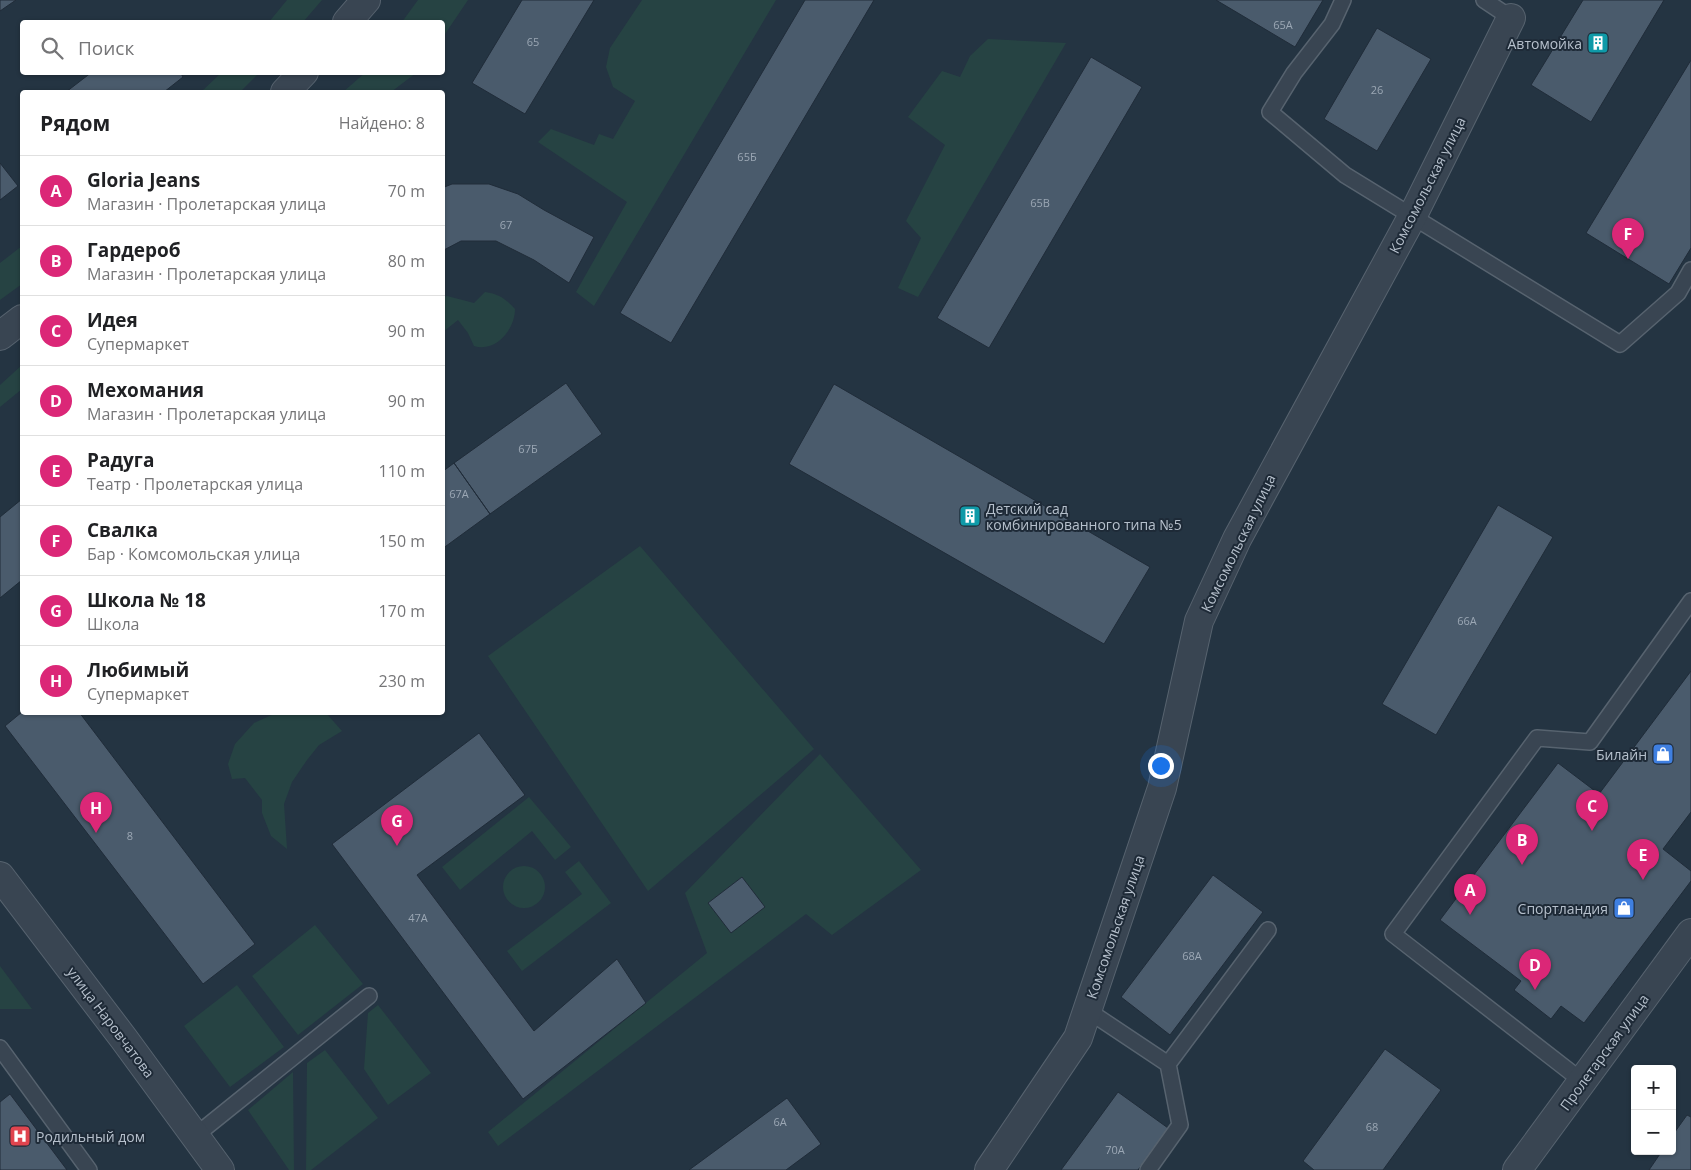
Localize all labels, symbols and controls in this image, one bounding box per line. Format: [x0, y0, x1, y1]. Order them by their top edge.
house number: 65А [1273, 17, 1293, 32]
search box [20, 20, 445, 75]
building icon: Автомойка [1586, 31, 1610, 55]
icon: search [38, 34, 66, 62]
house number: 65 [527, 34, 539, 49]
place label: Автомойка [1507, 34, 1582, 53]
text: Поиск [78, 35, 134, 61]
house number: 26 [1371, 82, 1383, 97]
text: Рядом [40, 109, 110, 137]
text: Найдено: 8 [339, 112, 425, 134]
street label: Комсомольская улица [1384, 113, 1470, 257]
house number: 65Б [737, 149, 757, 164]
text: Gloria Jeans [87, 167, 200, 193]
text: A [50, 180, 62, 202]
text: 70 m [388, 180, 425, 202]
text: Магазин · Пролетарская улица [87, 193, 326, 215]
house number: 65В [1030, 195, 1050, 210]
house number: 67 [500, 217, 512, 232]
pin: F [1612, 218, 1644, 259]
text: Гардероб [87, 237, 181, 263]
text: B [51, 250, 61, 272]
text: 80 m [388, 250, 425, 272]
text: Магазин · Пролетарская улица [87, 263, 326, 285]
text: Идея [87, 307, 138, 333]
text: C [51, 320, 61, 342]
text: 90 m [388, 320, 425, 342]
text: Супермаркет [87, 333, 189, 355]
text: Мехомания [87, 377, 204, 403]
text: D [50, 390, 62, 412]
text: 90 m [388, 390, 425, 412]
text: Магазин · Пролетарская улица [87, 403, 326, 425]
house number: 67Б [518, 441, 538, 456]
text: Радуга [87, 447, 154, 473]
text: E [52, 460, 60, 482]
text: 110 m [379, 460, 425, 482]
street label: Комсомольская улица [1196, 471, 1280, 615]
text: Театр · Пролетарская улица [87, 473, 303, 495]
house number: 67А [449, 486, 469, 501]
place label: Детский сад комбинированного типа №5 [986, 499, 1182, 534]
building icon: Детский сад комбинированного типа №5 [958, 504, 982, 528]
text: Свалка [87, 517, 158, 543]
text: F [52, 530, 60, 552]
text: 150 m [379, 530, 425, 552]
text: Бар · Комсомольская улица [87, 543, 300, 565]
text: Школа № 18 [87, 587, 206, 613]
text: G [50, 600, 62, 622]
text: 170 m [379, 600, 425, 622]
text: Школа [87, 613, 139, 635]
house number: 66А [1457, 613, 1477, 628]
text: Любимый [87, 657, 189, 683]
text: H [50, 670, 62, 692]
text: 230 m [379, 670, 425, 692]
text: Супермаркет [87, 683, 189, 705]
shop icon: Билайн [1651, 742, 1675, 766]
place label: Билайн [1596, 745, 1647, 764]
your location [1148, 753, 1174, 779]
pin: C [1576, 790, 1608, 831]
pin: H [80, 792, 112, 833]
pin: G [381, 805, 413, 846]
pin: B [1506, 824, 1538, 865]
house number: 8 [127, 828, 133, 843]
pin: E [1627, 839, 1659, 880]
street label: Комсомольская улица [1081, 853, 1149, 1001]
pin: A [1454, 874, 1486, 915]
shop icon: Спортландия [1612, 896, 1636, 920]
place label: Спортландия [1518, 899, 1608, 918]
house number: 47А [408, 910, 428, 925]
house number: 68А [1182, 948, 1202, 963]
pin: D [1519, 949, 1551, 990]
street label: улица Наровчатова [63, 963, 159, 1081]
street label: Пролетарская улица [1555, 990, 1653, 1114]
map controls [1631, 1065, 1676, 1155]
button: + [1631, 1065, 1676, 1110]
button: − [1631, 1110, 1676, 1155]
house number: 6А [773, 1114, 787, 1129]
house number: 68 [1366, 1119, 1378, 1134]
hospital icon: Родильный дом [8, 1124, 32, 1148]
place label: Родильный дом [36, 1127, 145, 1146]
house number: 70А [1105, 1142, 1125, 1157]

